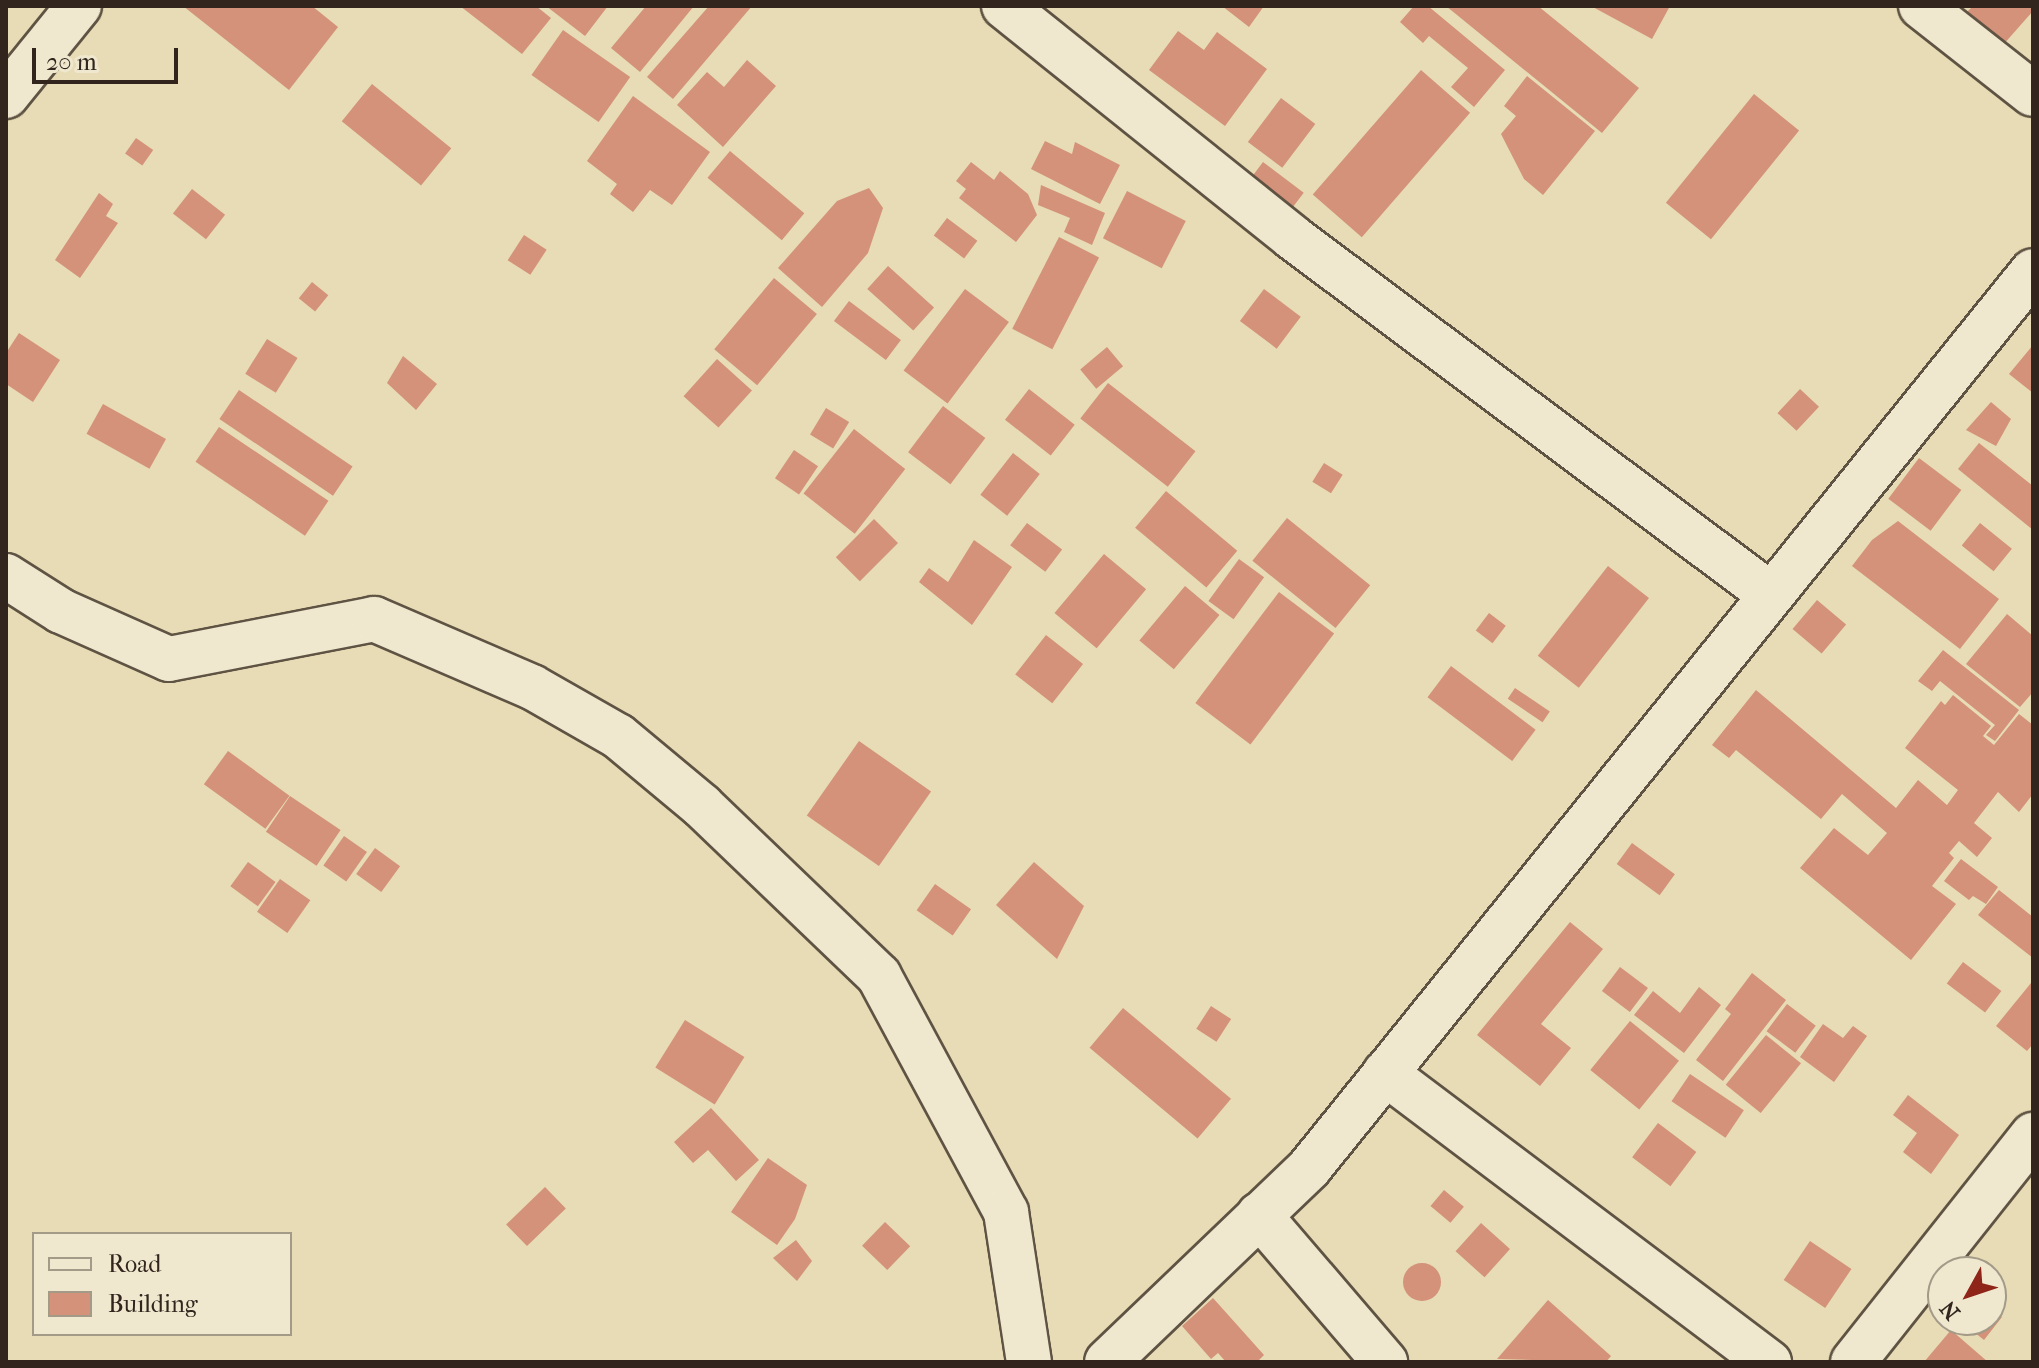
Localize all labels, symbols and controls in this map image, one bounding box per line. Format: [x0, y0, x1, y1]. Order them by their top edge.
scale bar [36, 32, 182, 82]
text: 20 m [46, 48, 97, 76]
legend [32, 1232, 292, 1336]
text: Road [108, 1250, 161, 1278]
north arrow [1927, 1256, 2007, 1336]
text: Building [108, 1290, 198, 1318]
text: N [1935, 1295, 1965, 1325]

